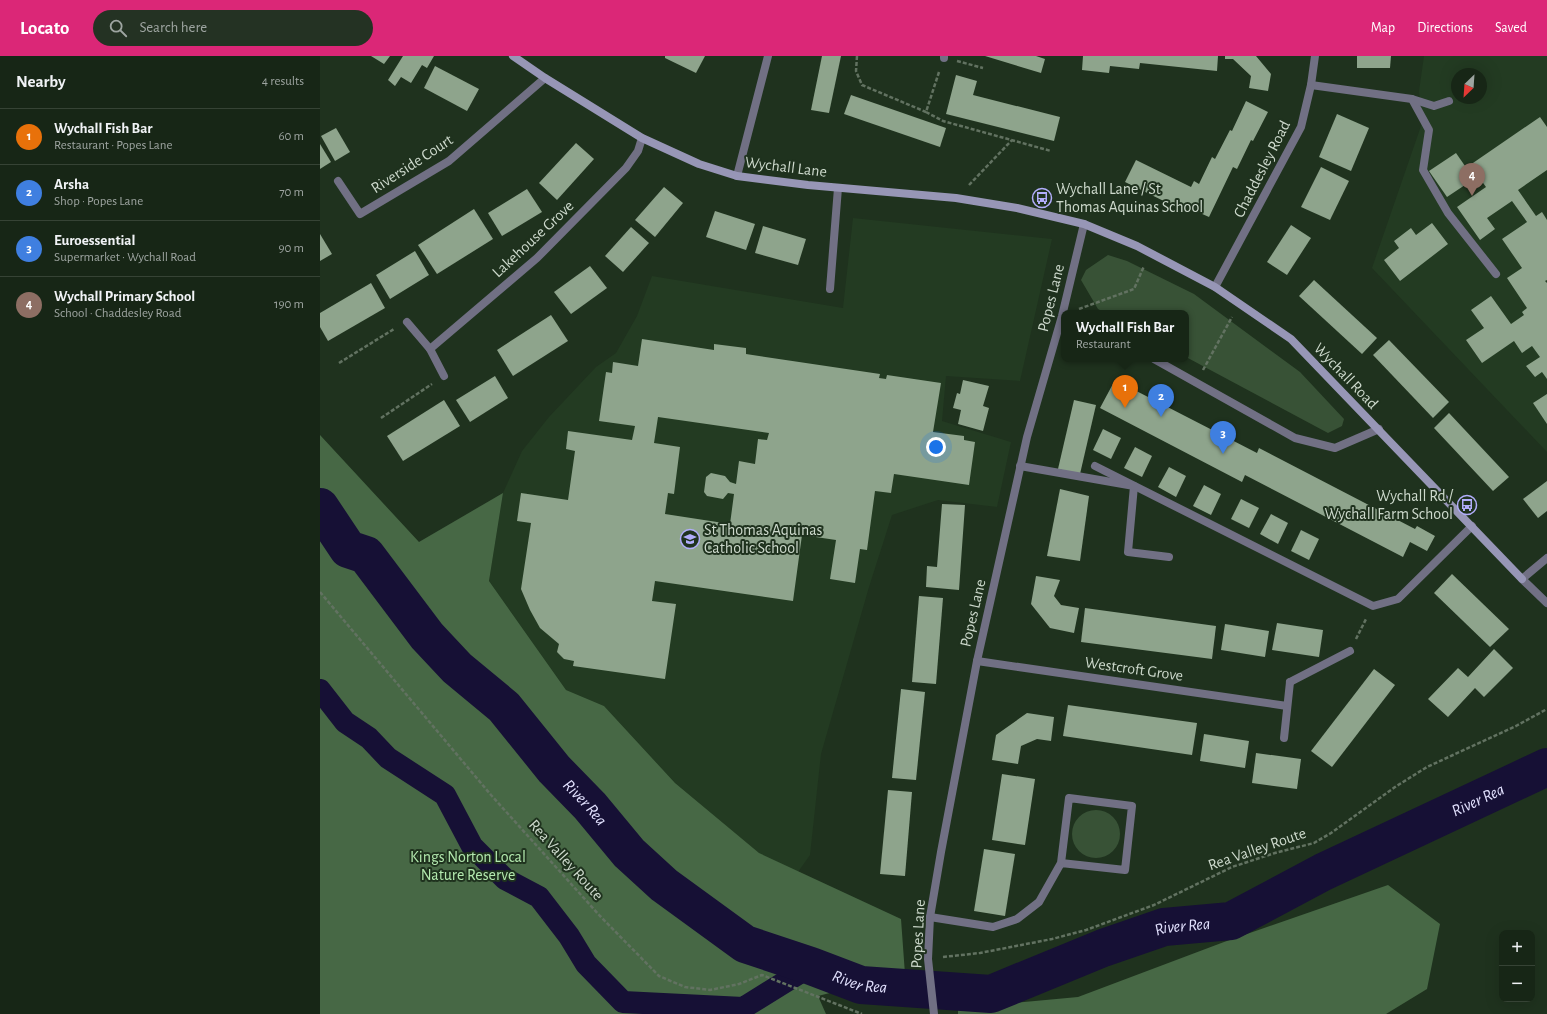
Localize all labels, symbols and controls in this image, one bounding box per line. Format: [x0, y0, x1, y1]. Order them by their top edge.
search box [93, 10, 373, 46]
icon: search [107, 17, 129, 39]
text: Locato [20, 19, 69, 38]
text: Search here [139, 20, 207, 35]
text: Map [1371, 21, 1395, 35]
text: Directions [1417, 21, 1473, 35]
text: Saved [1495, 21, 1527, 35]
north arrow [1451, 68, 1487, 104]
text: Nearby [16, 73, 66, 90]
text: 4 results [262, 75, 304, 88]
street label: Chaddesley Road [1231, 118, 1294, 221]
text: Wychall Fish Bar [54, 121, 153, 136]
text: 1 [27, 130, 31, 143]
text: 60 m [278, 130, 304, 143]
street label: Riverside Court [368, 132, 456, 196]
text: Restaurant · Popes Lane [54, 139, 172, 152]
street label: Wychall Lane [744, 154, 828, 181]
pin: 4 [1459, 163, 1485, 196]
text: Arsha [54, 177, 89, 192]
place label: Wychall Lane / St Thomas Aquinas School [1056, 181, 1203, 215]
text: 2 [26, 186, 32, 199]
text: 70 m [279, 186, 304, 199]
bus stop icon: Wychall Lane / St Thomas Aquinas School [1031, 187, 1053, 209]
text: Shop · Popes Lane [54, 195, 143, 208]
street label: Lakehouse Grove [489, 197, 577, 281]
text: Euroessential [54, 233, 136, 248]
text: 3 [26, 242, 32, 255]
text: 90 m [278, 242, 304, 255]
text: Supermarket · Wychall Road [54, 251, 196, 264]
street label: Popes Lane [1035, 263, 1067, 333]
text: Wychall Primary School [54, 289, 195, 304]
text: 4 [26, 298, 32, 311]
text: 190 m [274, 298, 304, 311]
text: School · Chaddesley Road [54, 307, 181, 320]
popup [1061, 310, 1189, 362]
text: Wychall Fish Bar [1076, 320, 1174, 335]
text: Restaurant [1076, 338, 1131, 351]
street label: Wychall Road [1310, 340, 1381, 413]
pin: 1 [1112, 375, 1138, 408]
pin: 2 [1148, 384, 1174, 417]
pin: 3 [1210, 421, 1236, 454]
your location [926, 437, 946, 457]
place label: Wychall Rd / Wychall Farm School [1324, 488, 1453, 523]
bus stop icon: Wychall Rd / Wychall Farm School [1456, 494, 1478, 516]
place label: St Thomas Aquinas Catholic School [704, 522, 823, 556]
school or university icon: St Thomas Aquinas Catholic School [679, 528, 701, 550]
street label: Popes Lane [957, 578, 989, 648]
street label: Westcroft Grove [1084, 654, 1184, 684]
water label: River Rea [560, 776, 611, 828]
water label: River Rea [1449, 780, 1507, 819]
street label: Rea Valley Route [525, 817, 606, 904]
street label: Rea Valley Route [1206, 825, 1308, 874]
park label: Kings Norton Local Nature Reserve [410, 849, 526, 883]
street label: Popes Lane [908, 899, 928, 969]
water label: River Rea [1152, 914, 1211, 938]
map controls [1499, 930, 1535, 1002]
button: + [1499, 930, 1535, 966]
water label: River Rea [830, 966, 888, 995]
button: − [1499, 966, 1535, 1002]

